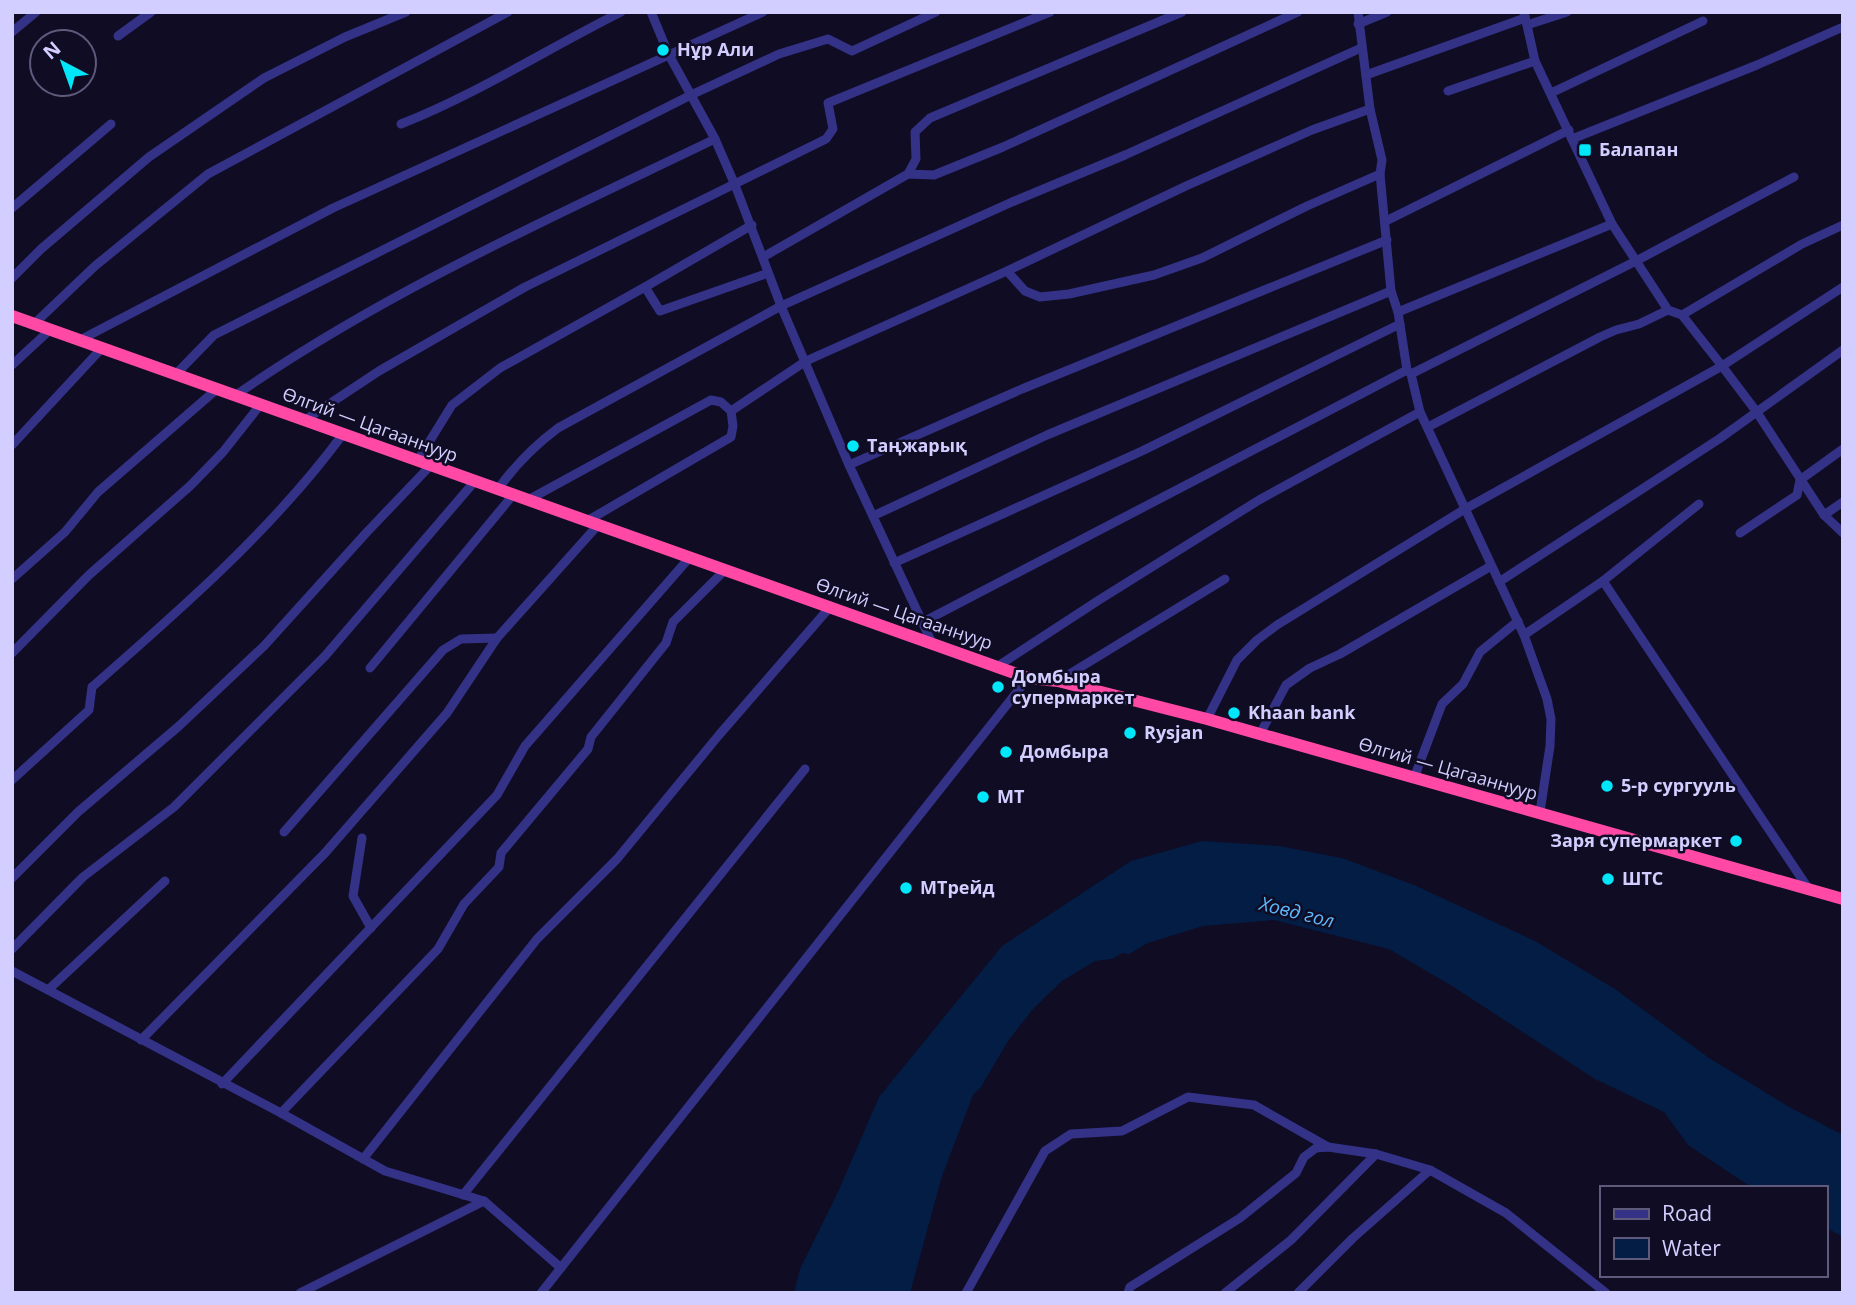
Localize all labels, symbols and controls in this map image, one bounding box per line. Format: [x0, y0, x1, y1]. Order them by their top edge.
north arrow [28, 28, 98, 98]
text: N [37, 35, 66, 65]
place label: Нұр Али [677, 37, 754, 61]
marker: Нұр Али [655, 42, 671, 58]
place label: Балапан [1599, 137, 1678, 161]
marker: Балапан [1577, 142, 1593, 158]
street label: Өлгий — Цагааннуур [279, 381, 461, 467]
place label: Таңжарық [867, 433, 967, 457]
marker: Таңжарық [845, 438, 861, 454]
street label: Өлгий — Цагааннуур [813, 572, 996, 655]
place label: Домбыра супермаркет [1012, 664, 1134, 709]
marker: Домбыра супермаркет [990, 679, 1006, 695]
place label: Khaan bank [1248, 700, 1356, 724]
marker: Khaan bank [1226, 705, 1242, 721]
place label: Rysjan [1144, 720, 1203, 744]
marker: Rysjan [1122, 725, 1138, 741]
street label: Өлгий — Цагааннуур [1356, 731, 1541, 805]
place label: Домбыра [1020, 739, 1109, 763]
marker: Домбыра [998, 744, 1014, 760]
place label: 5-р сургууль [1621, 773, 1736, 797]
marker: 5-р сургууль [1599, 778, 1615, 794]
place label: МТ [997, 784, 1025, 808]
marker: МТ [975, 789, 991, 805]
place label: Заря супермаркет [1550, 828, 1722, 852]
marker: Заря супермаркет [1728, 833, 1744, 849]
place label: ШТС [1622, 866, 1663, 890]
marker: ШТС [1600, 871, 1616, 887]
place label: MTрейд [920, 875, 994, 899]
marker: MTрейд [898, 880, 914, 896]
water label: Ховд гол [1256, 890, 1337, 934]
legend [1600, 1186, 1827, 1277]
text: Road [1662, 1199, 1712, 1227]
text: Water [1662, 1234, 1721, 1262]

